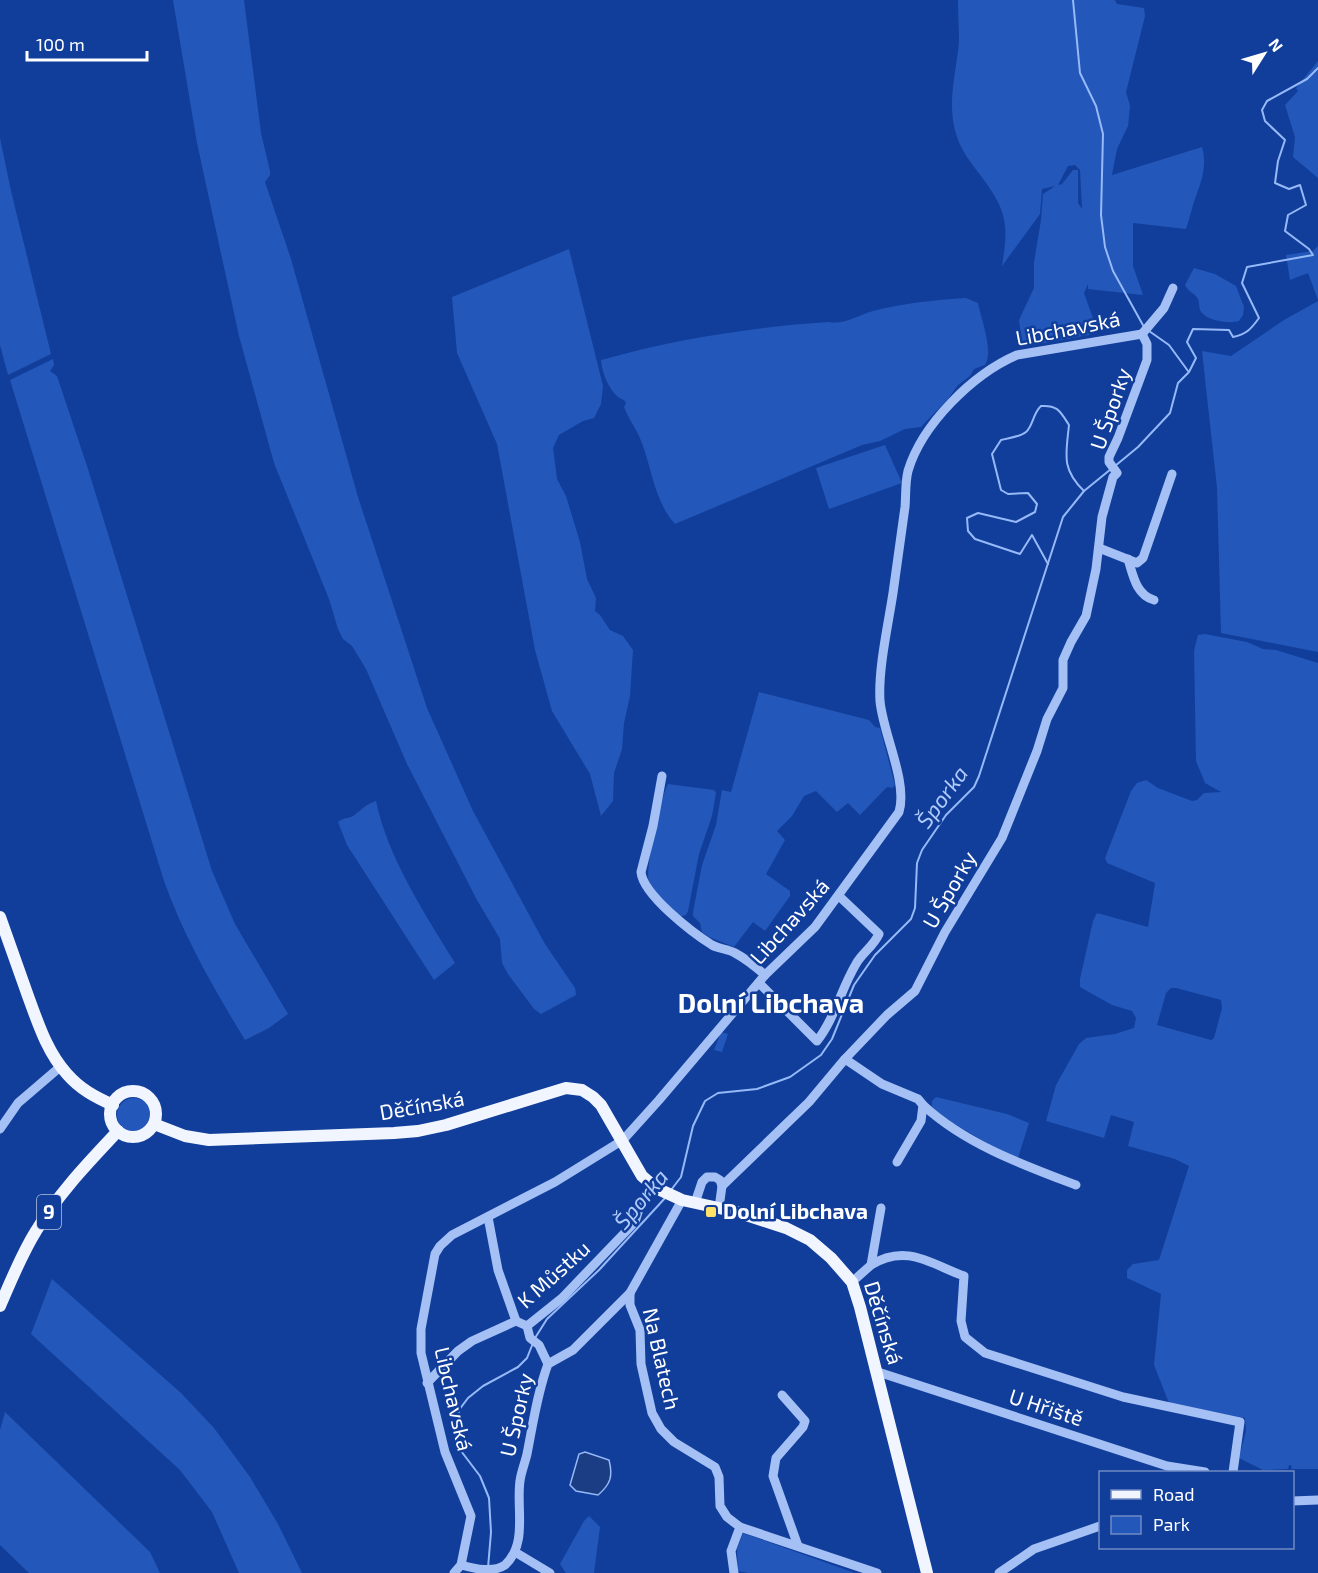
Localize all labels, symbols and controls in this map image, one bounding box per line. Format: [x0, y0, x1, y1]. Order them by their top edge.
scale bar [27, 24, 147, 62]
north arrow [1234, 24, 1294, 84]
text: 100 m [36, 33, 85, 55]
text: N [1265, 34, 1287, 55]
street label: Libchavská [1013, 305, 1122, 350]
street label: U Šporky [1084, 364, 1135, 453]
water label: Šporka [910, 760, 972, 832]
street label: U Šporky [917, 846, 981, 932]
street label: Libchavská [744, 873, 834, 969]
district label: Dolní Libchava [678, 986, 864, 1018]
street label: Děčínská [377, 1085, 466, 1124]
water label: Šporka [608, 1163, 673, 1234]
road number: 9 [37, 1195, 61, 1229]
place label: Dolní Libchava [723, 1198, 868, 1223]
marker: Dolní Libchava [704, 1205, 718, 1219]
street label: K Můstku [512, 1235, 594, 1313]
street label: Děčínská [860, 1278, 909, 1367]
street label: Na Blatech [639, 1305, 686, 1412]
street label: Libchavská [430, 1344, 479, 1453]
street label: U Šporky [494, 1371, 537, 1459]
street label: U Hřiště [1006, 1383, 1087, 1430]
legend [1099, 1471, 1294, 1549]
text: Road [1153, 1483, 1194, 1505]
text: Park [1153, 1513, 1190, 1535]

